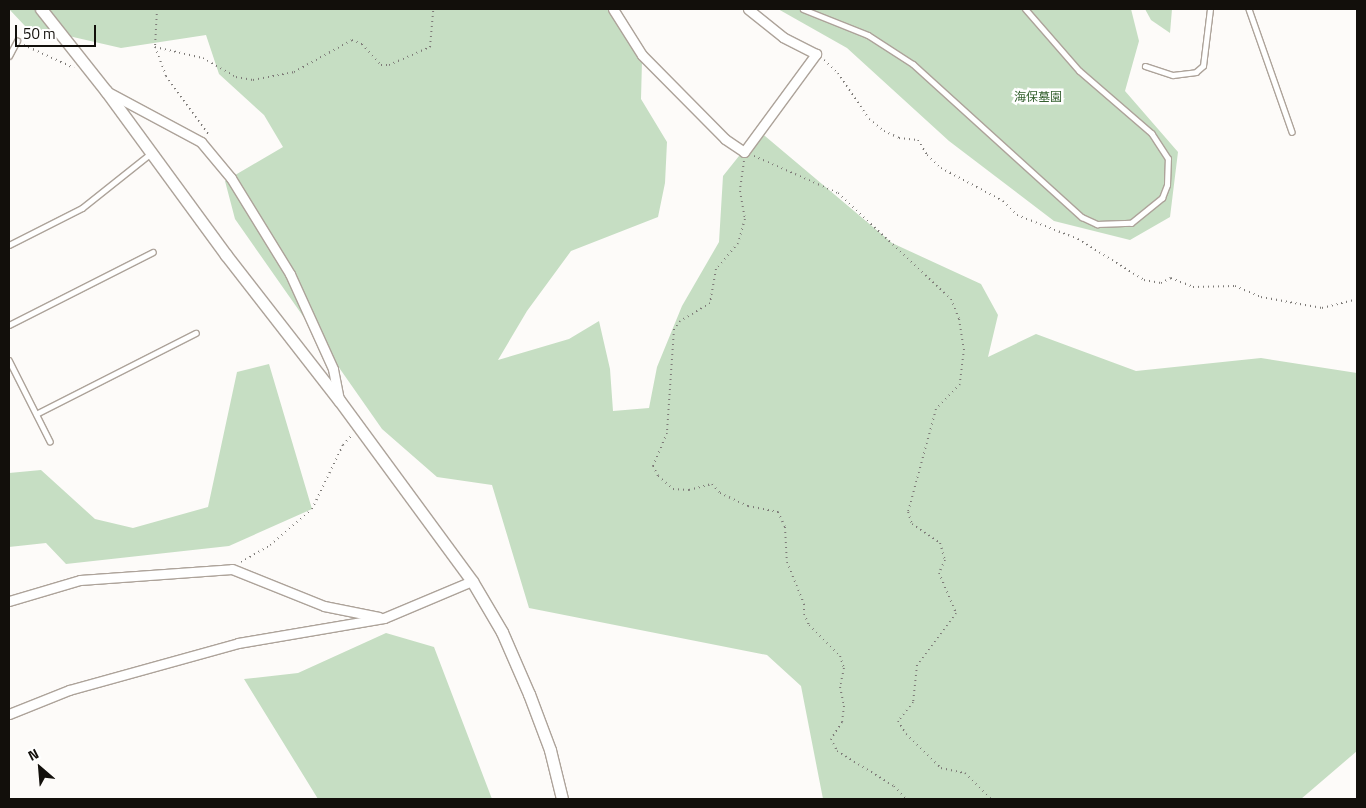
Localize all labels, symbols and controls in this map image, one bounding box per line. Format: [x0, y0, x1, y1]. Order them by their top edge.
scale bar [18, 15, 99, 47]
text: 50 m [23, 22, 56, 45]
park label: 海保墓園 [1014, 90, 1062, 104]
north arrow [15, 743, 65, 793]
text: N [24, 743, 42, 766]

